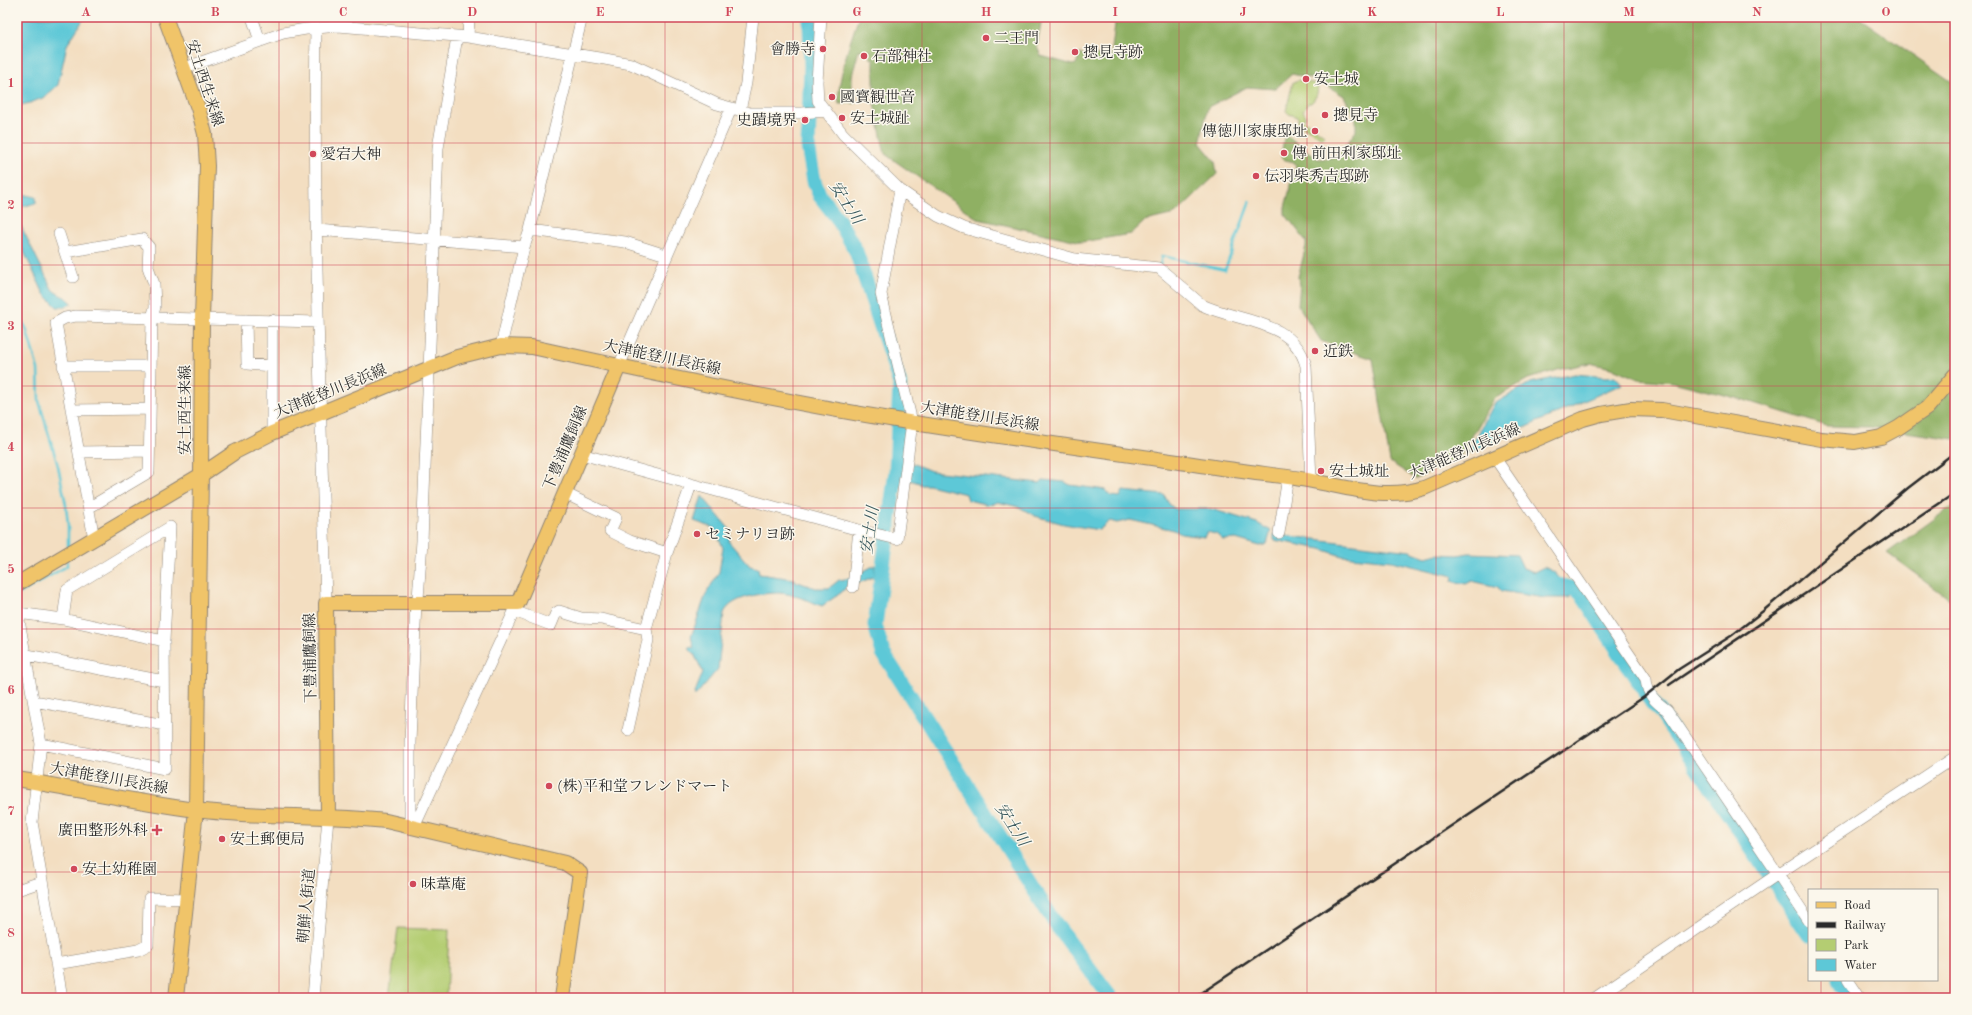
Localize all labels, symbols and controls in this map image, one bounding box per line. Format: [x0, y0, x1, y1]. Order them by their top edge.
text: A [81, 6, 91, 19]
text: B [210, 6, 220, 19]
text: C [339, 6, 347, 19]
text: D [467, 6, 477, 19]
text: E [596, 6, 605, 19]
text: F [725, 6, 734, 19]
text: G [852, 6, 862, 19]
text: H [981, 6, 992, 19]
text: I [1112, 6, 1118, 19]
text: J [1239, 6, 1247, 19]
text: K [1367, 6, 1377, 19]
text: L [1496, 6, 1505, 19]
text: M [1623, 6, 1635, 19]
text: N [1752, 6, 1762, 19]
text: O [1881, 6, 1891, 19]
place label: 二王門 [994, 30, 1039, 47]
marker: 二王門 [981, 33, 991, 43]
street label: 安土西生来線 [183, 38, 227, 129]
place label: 會勝寺 [770, 41, 815, 58]
marker: 會勝寺 [818, 44, 828, 54]
place label: 摠見寺跡 [1083, 44, 1143, 61]
marker: 摠見寺跡 [1070, 47, 1080, 57]
place label: 石部神社 [872, 48, 932, 65]
marker: 石部神社 [859, 51, 869, 61]
place label: 安土城 [1314, 71, 1359, 88]
marker: 安土城 [1301, 74, 1311, 84]
text: 1 [7, 77, 15, 90]
place label: 國寳観世音 [840, 89, 915, 106]
marker: 國寳観世音 [827, 92, 837, 102]
place label: 摠見寺 [1333, 107, 1378, 124]
place label: 安土城趾 [850, 110, 910, 127]
marker: 摠見寺 [1320, 110, 1330, 120]
place label: 史蹟境界 [737, 112, 797, 129]
marker: 安土城趾 [837, 113, 847, 123]
marker: 史蹟境界 [800, 115, 810, 125]
place label: 傳徳川家康邸址 [1202, 123, 1307, 140]
marker: 傳徳川家康邸址 [1310, 126, 1320, 136]
place label: 傳 前田利家邸址 [1292, 145, 1401, 162]
place label: 愛宕大神 [321, 146, 381, 163]
marker: 傳 前田利家邸址 [1279, 148, 1289, 158]
marker: 愛宕大神 [308, 149, 318, 159]
place label: 伝羽柴秀吉邸跡 [1264, 168, 1369, 185]
marker: 伝羽柴秀吉邸跡 [1251, 171, 1261, 181]
water label: 安土川 [826, 178, 868, 229]
text: 2 [7, 199, 15, 212]
text: 3 [7, 320, 15, 333]
street label: 大津能登川長浜線 [601, 337, 722, 378]
place label: 近鉄 [1323, 343, 1353, 360]
marker: 近鉄 [1310, 346, 1320, 356]
street label: 大津能登川長浜線 [271, 361, 389, 422]
street label: 安土西生来線 [177, 365, 194, 455]
street label: 大津能登川長浜線 [919, 399, 1041, 434]
street label: 下豊浦鷹飼線 [540, 403, 591, 493]
street label: 大津能登川長浜線 [1406, 420, 1523, 483]
text: 4 [7, 441, 15, 454]
place label: 安土城址 [1329, 463, 1389, 480]
marker: 安土城址 [1316, 466, 1326, 476]
water label: 安土川 [858, 503, 883, 555]
place label: セミナリヨ跡 [705, 526, 795, 543]
marker: セミナリヨ跡 [692, 529, 702, 539]
text: 5 [7, 563, 15, 576]
street label: 下豊浦鷹飼線 [301, 613, 320, 703]
text: 6 [7, 684, 15, 697]
street label: 大津能登川長浜線 [48, 760, 169, 797]
place label: (株)平和堂フレンドマート [557, 778, 732, 795]
marker: (株)平和堂フレンドマート [544, 781, 554, 791]
water label: 安土川 [992, 800, 1034, 851]
text: 7 [7, 805, 15, 818]
place label: 廣田整形外科 [58, 822, 148, 839]
marker: 廣田整形外科 [151, 824, 163, 836]
place label: 安土郵便局 [230, 831, 305, 848]
marker: 安土郵便局 [217, 834, 227, 844]
place label: 安土幼稚園 [82, 861, 157, 878]
marker: 安土幼稚園 [69, 864, 79, 874]
street label: 朝鮮人街道 [295, 868, 318, 944]
place label: 味葦庵 [421, 876, 466, 893]
marker: 味葦庵 [408, 879, 418, 889]
legend [1808, 889, 1938, 981]
text: Road [1844, 900, 1871, 912]
text: Railway [1844, 920, 1887, 932]
text: 8 [7, 927, 15, 940]
text: Park [1844, 940, 1869, 952]
text: Water [1844, 960, 1877, 972]

